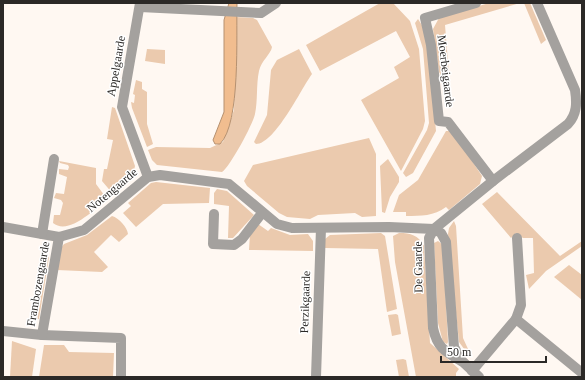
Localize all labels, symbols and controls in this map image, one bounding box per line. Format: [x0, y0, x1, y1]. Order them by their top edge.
street label: Moerbeigaarde [435, 34, 457, 108]
street label: Appelgaarde [104, 35, 128, 97]
street label: Notengaarde [84, 165, 140, 215]
street label: Frambozengaarde [24, 240, 52, 328]
street label: De Gaarde [411, 241, 425, 293]
street label: Perzikgaarde [297, 270, 313, 334]
scale bar [441, 338, 546, 364]
text: 50 m [447, 345, 472, 359]

